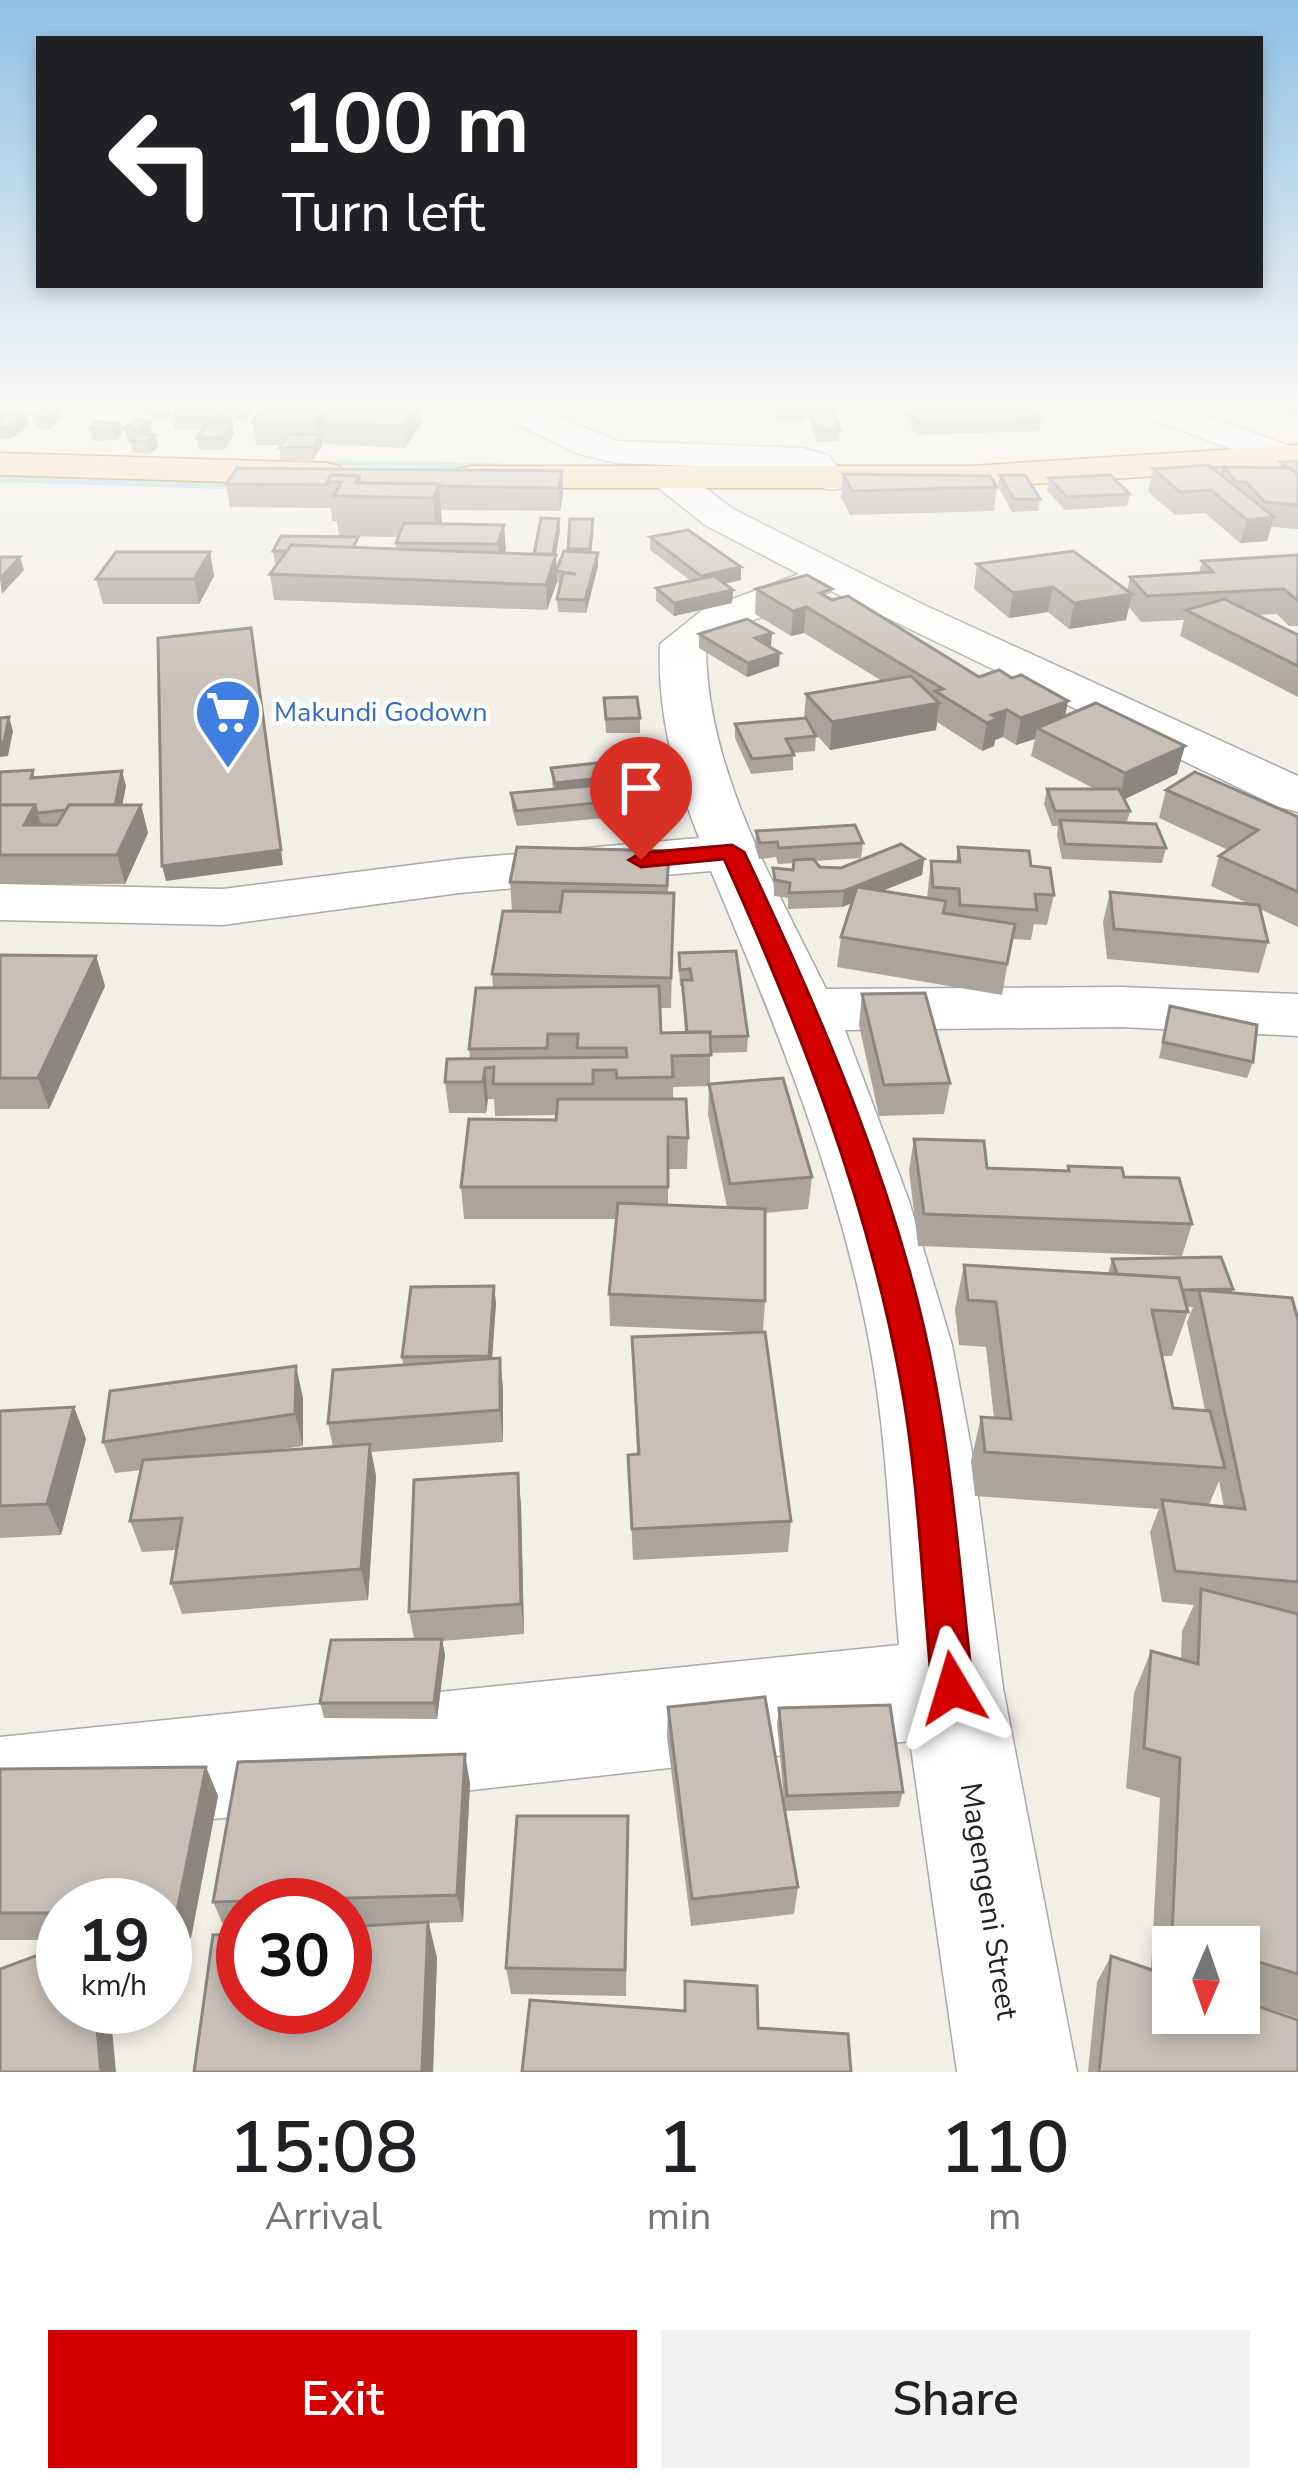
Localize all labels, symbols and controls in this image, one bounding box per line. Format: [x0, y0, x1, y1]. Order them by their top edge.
text: 100 m [282, 67, 530, 182]
icon: left [84, 84, 240, 240]
text: Turn left [282, 176, 485, 250]
supermarket icon: Makundi Godown [193, 677, 263, 771]
place label: Makundi Godown [274, 694, 488, 731]
pin [590, 737, 692, 860]
icon: arrive [608, 755, 674, 821]
position arrow [890, 1625, 1016, 1751]
street label: Magengeni Street [950, 1780, 1028, 2023]
speed limit sign: 30 [216, 1878, 372, 2034]
text: 19 [78, 1900, 150, 1982]
north arrow [1152, 1926, 1260, 2034]
map controls [1152, 1926, 1260, 2034]
text: km/h [81, 1965, 147, 2006]
text: 15:08 [228, 2099, 418, 2197]
text: 1 [658, 2099, 701, 2197]
text: 110 [940, 2099, 1069, 2197]
text: Arrival [265, 2190, 382, 2243]
text: min [647, 2190, 711, 2243]
text: m [988, 2190, 1021, 2243]
button: Exit [48, 2330, 637, 2468]
button: Share [661, 2330, 1250, 2468]

